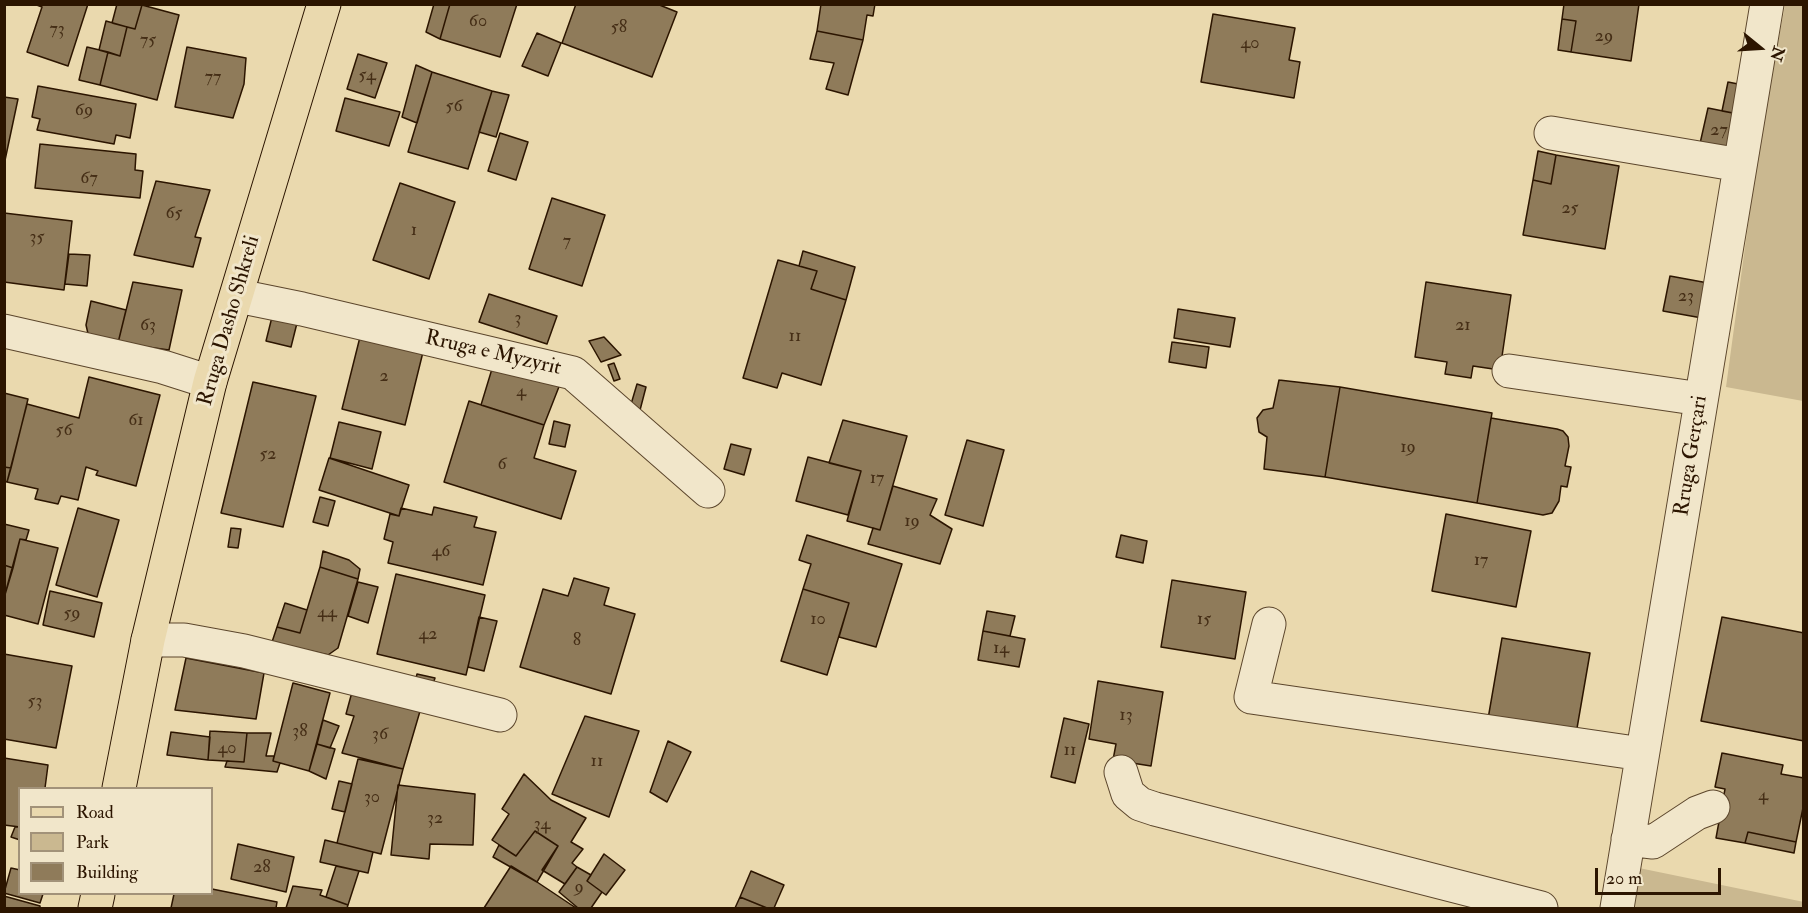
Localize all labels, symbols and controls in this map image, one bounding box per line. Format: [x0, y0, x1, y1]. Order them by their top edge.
house number: 60 [469, 11, 487, 33]
house number: 58 [611, 17, 627, 39]
north arrow [1730, 18, 1790, 78]
house number: 73 [49, 19, 65, 41]
house number: 29 [1595, 26, 1613, 48]
house number: 75 [140, 30, 156, 52]
house number: 40 [1241, 33, 1259, 55]
text: N [1765, 44, 1789, 63]
house number: 54 [358, 65, 376, 87]
house number: 77 [205, 67, 221, 89]
house number: 56 [446, 96, 462, 118]
house number: 69 [75, 100, 93, 122]
house number: 27 [1710, 120, 1728, 142]
house number: 67 [80, 168, 98, 190]
house number: 25 [1562, 198, 1578, 220]
house number: 65 [166, 203, 182, 225]
house number: 1 [411, 220, 417, 242]
house number: 35 [30, 227, 44, 249]
house number: 7 [563, 231, 571, 253]
street label: Rruga Dasho Shkreli [194, 233, 266, 409]
house number: 23 [1678, 286, 1694, 308]
house number: 3 [515, 308, 521, 330]
house number: 63 [140, 315, 156, 337]
house number: 21 [1455, 315, 1471, 337]
street label: Rruga e Myzyrit [422, 326, 564, 382]
house number: 11 [789, 326, 801, 348]
house number: 2 [379, 366, 389, 388]
house number: 4 [516, 381, 526, 403]
street label: Rruga Gerçari [1670, 394, 1714, 518]
house number: 61 [128, 410, 144, 432]
house number: 56 [56, 420, 72, 442]
house number: 19 [1400, 437, 1416, 459]
house number: 52 [260, 444, 276, 466]
house number: 6 [497, 454, 507, 476]
house number: 17 [870, 468, 884, 490]
house number: 19 [904, 511, 920, 533]
house number: 46 [432, 541, 450, 563]
house number: 17 [1474, 550, 1488, 572]
house number: 44 [317, 602, 337, 624]
house number: 59 [63, 603, 81, 625]
house number: 10 [810, 609, 826, 631]
house number: 15 [1197, 609, 1211, 631]
house number: 42 [419, 624, 437, 646]
house number: 8 [573, 630, 581, 652]
house number: 14 [993, 638, 1009, 660]
house number: 53 [28, 691, 42, 713]
house number: 13 [1119, 705, 1133, 727]
house number: 38 [292, 721, 308, 743]
house number: 36 [372, 724, 388, 746]
house number: 40 [218, 738, 236, 760]
house number: 11 [1064, 740, 1076, 762]
house number: 11 [591, 751, 603, 773]
house number: 4 [1758, 785, 1768, 807]
legend [18, 787, 213, 895]
house number: 30 [364, 787, 380, 809]
text: Road [76, 801, 114, 824]
house number: 32 [427, 808, 443, 830]
house number: 34 [534, 814, 550, 836]
text: Park [76, 831, 109, 854]
scale bar [1598, 856, 1724, 894]
house number: 28 [253, 857, 271, 879]
text: Building [76, 861, 138, 884]
text: 20 m [1606, 867, 1642, 890]
house number: 9 [574, 877, 584, 899]

